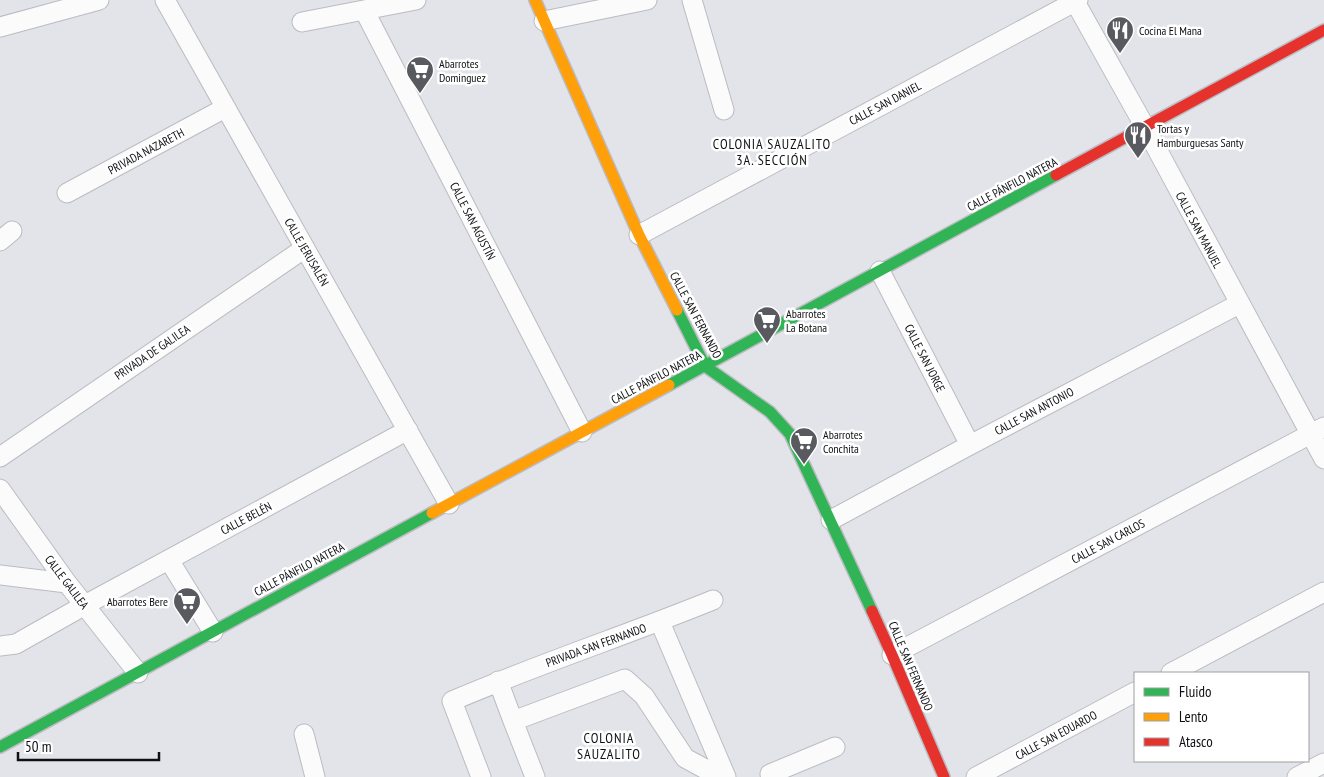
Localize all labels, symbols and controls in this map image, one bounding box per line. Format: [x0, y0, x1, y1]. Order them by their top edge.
restaurant icon: Cocina El Mana [1105, 15, 1135, 54]
place label: Cocina El Mana [1139, 23, 1202, 38]
supermarket icon: Abarrotes Dominguez [405, 55, 435, 94]
place label: Abarrotes Dominguez [439, 56, 486, 85]
street label: CALLE SAN DANIEL [846, 78, 924, 128]
restaurant icon: Tortas y Hamburguesas Santy [1123, 120, 1153, 159]
place label: Tortas y Hamburguesas Santy [1157, 121, 1244, 150]
street label: PRIVADA NAZARETH [105, 125, 187, 177]
district label: COLONIA SAUZALITO 3A. SECCIÓN [713, 135, 831, 169]
street label: CALLE PÁNFILO NATERA [964, 154, 1060, 214]
street label: CALLE SAN AGUSTÍN [447, 180, 499, 262]
street label: CALLE SAN MANUEL [1173, 189, 1225, 271]
street label: CALLE JERUSALÉN [282, 215, 332, 289]
street label: CALLE SAN FERNANDO [667, 269, 725, 361]
supermarket icon: Abarrotes La Botana [752, 305, 782, 344]
place label: Abarrotes La Botana [786, 306, 827, 335]
street label: PRIVADA DE GALILEA [111, 321, 193, 383]
street label: CALLE SAN JORGE [901, 321, 949, 395]
street label: CALLE PÁNFILO NATERA [608, 347, 704, 407]
street label: CALLE SAN ANTONIO [992, 384, 1077, 438]
supermarket icon: Abarrotes Conchita [789, 426, 819, 465]
place label: Abarrotes Conchita [823, 427, 863, 456]
street label: CALLE BELÉN [218, 498, 274, 538]
street label: CALLE SAN CARLOS [1069, 515, 1147, 567]
street label: CALLE PÁNFILO NATERA [251, 539, 347, 599]
street label: CALLE GALILEA [42, 552, 92, 612]
supermarket icon: Abarrotes Bere [172, 586, 202, 625]
place label: Abarrotes Bere [107, 594, 168, 609]
street label: CALLE SAN FERNANDO [885, 619, 937, 713]
street label: PRIVADA SAN FERNANDO [544, 620, 649, 670]
legend [1134, 672, 1309, 762]
text: Fluido [1179, 682, 1211, 701]
street label: CALLE SAN EDUARDO [1013, 707, 1100, 763]
text: Lento [1179, 707, 1208, 726]
district label: COLONIA SAUZALITO [577, 729, 641, 763]
scale bar [18, 730, 159, 762]
text: Atasco [1179, 732, 1213, 751]
text: 50 m [25, 737, 51, 756]

